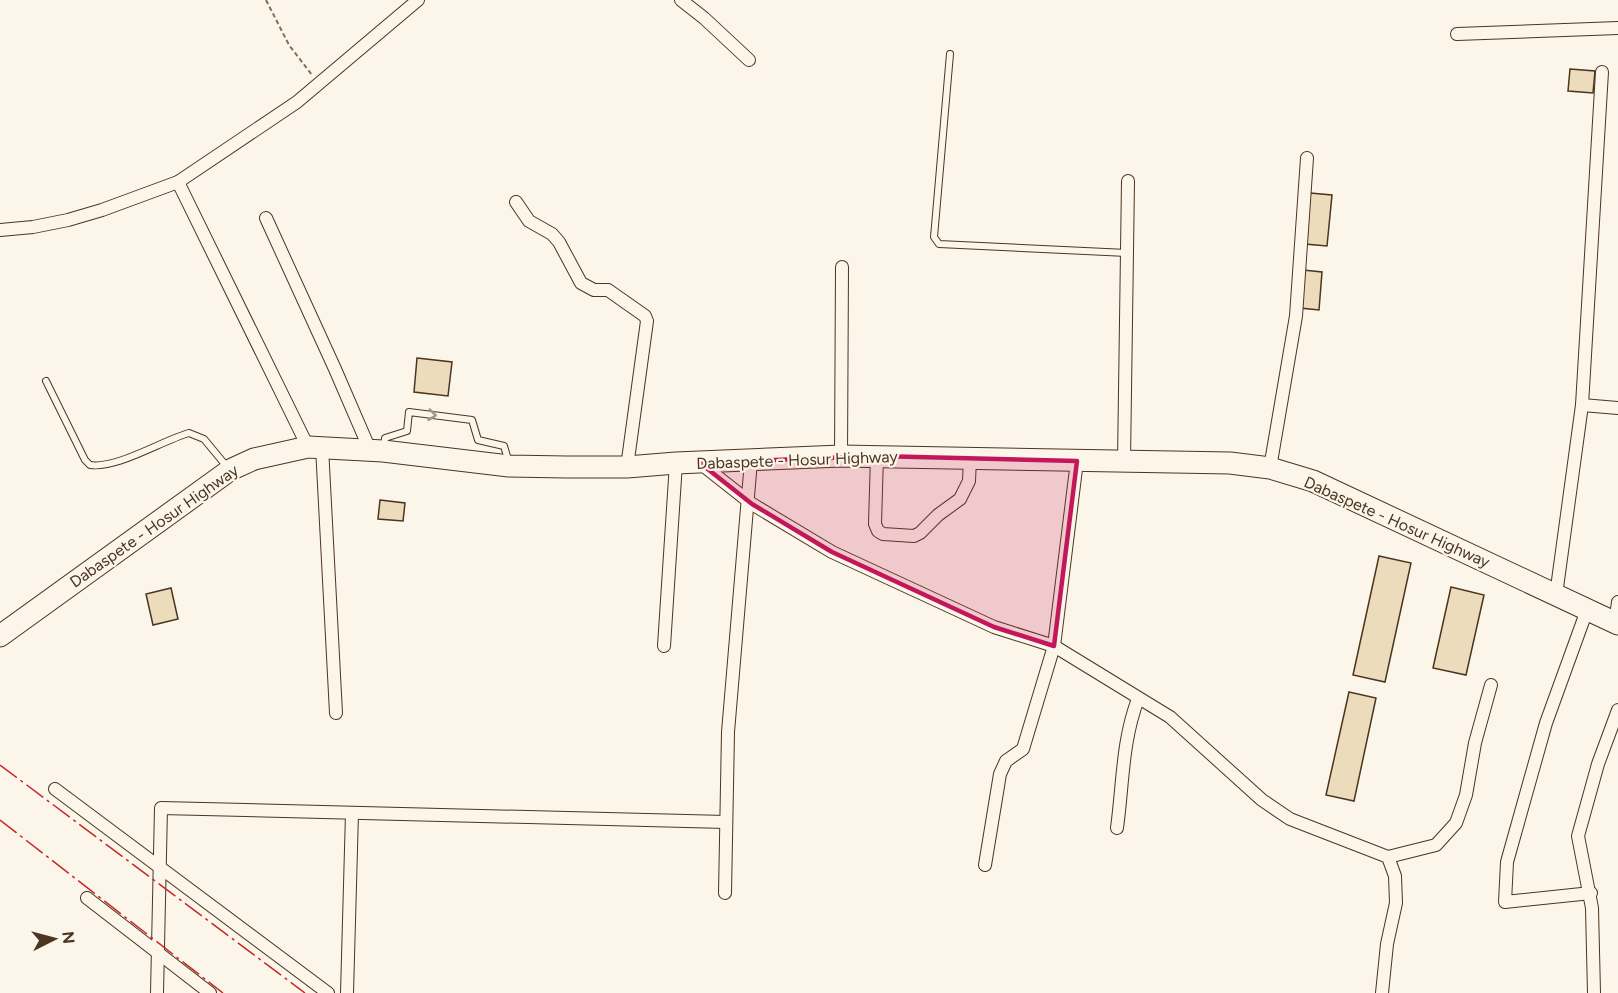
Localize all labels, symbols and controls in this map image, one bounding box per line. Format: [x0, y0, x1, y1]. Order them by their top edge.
one-way arrow [427, 408, 437, 421]
street label: Dabaspete - Hosur Highway [696, 447, 899, 473]
street label: Dabaspete - Hosur Highway [66, 460, 242, 592]
street label: Dabaspete - Hosur Highway [1301, 472, 1493, 572]
north arrow [24, 909, 84, 969]
text: N [58, 930, 79, 945]

